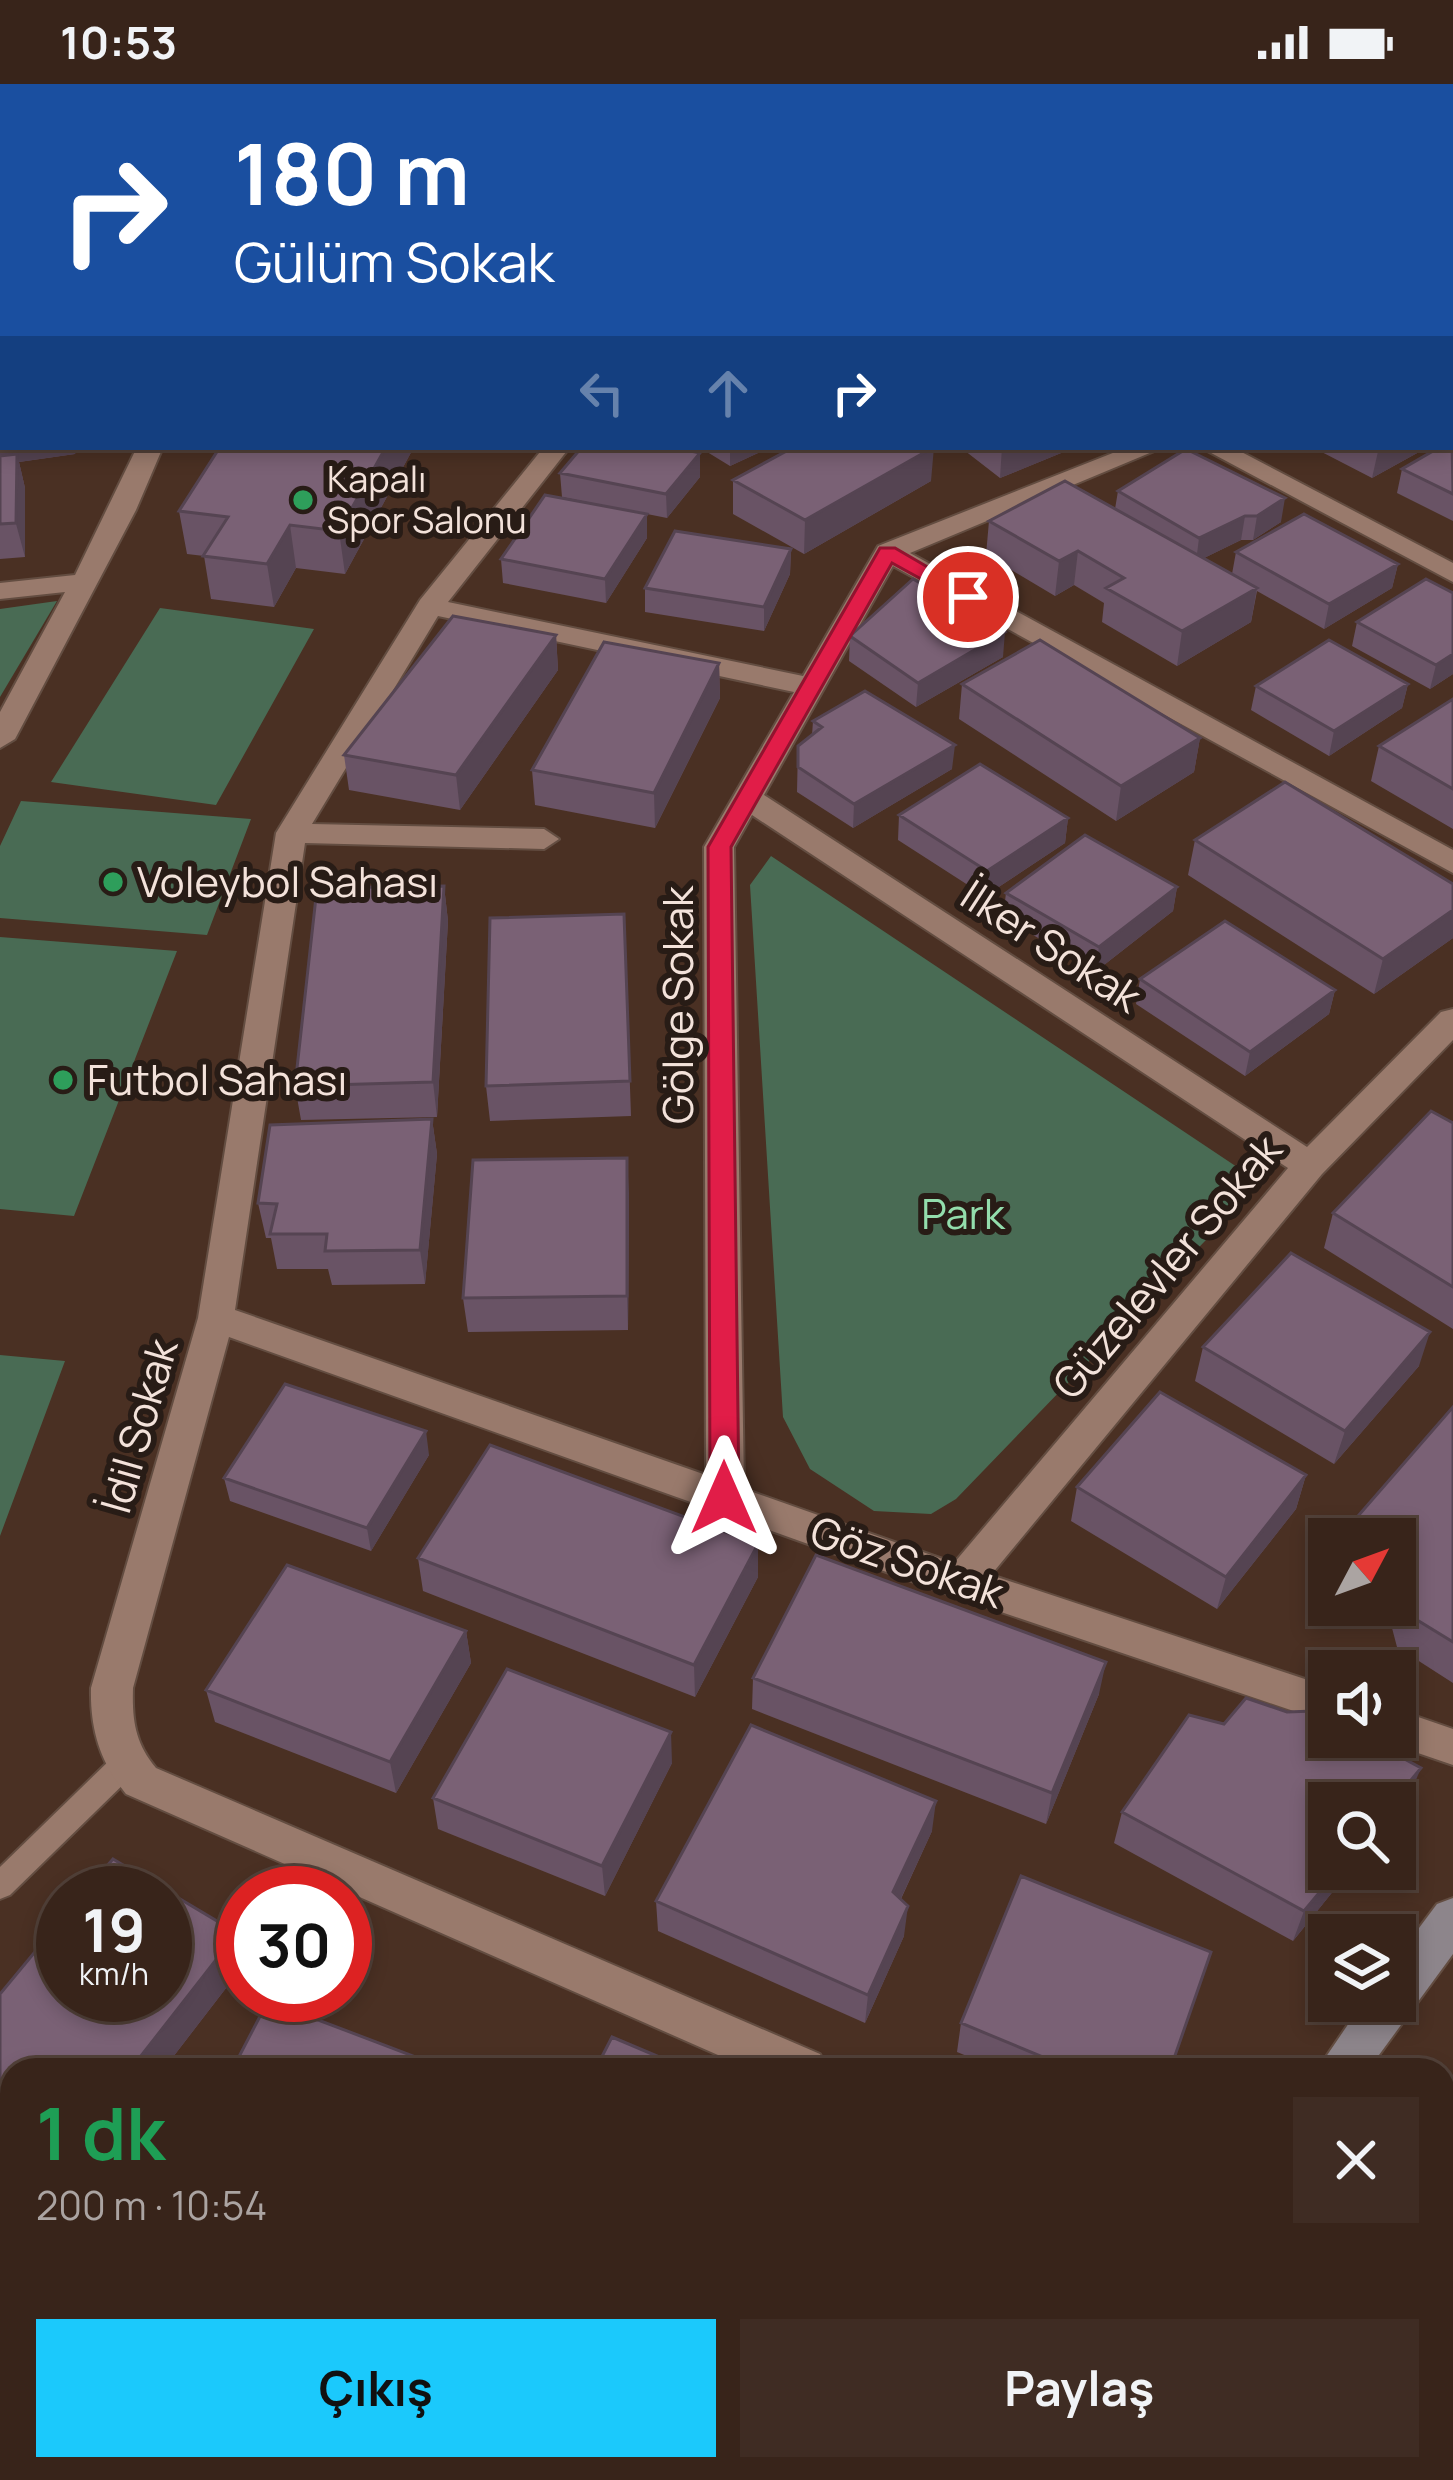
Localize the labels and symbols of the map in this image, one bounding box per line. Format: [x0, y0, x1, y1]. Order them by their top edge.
place label: Kapalı Spor Salonu [327, 454, 527, 544]
marker: Kapalı Spor Salonu [290, 487, 316, 513]
pin [917, 546, 1019, 648]
place label: Voleybol Sahası [137, 852, 438, 910]
street label: İlker Sokak [950, 865, 1154, 1026]
marker: Voleybol Sahası [100, 869, 126, 895]
street label: Gölge Sokak [648, 885, 706, 1124]
place label: Futbol Sahası [87, 1050, 347, 1108]
marker: Futbol Sahası [50, 1067, 76, 1093]
street label: Güzelevler Sokak [1039, 1121, 1295, 1411]
park label: Park [921, 1184, 1006, 1242]
street label: İdil Sokak [86, 1331, 191, 1519]
position arrow [661, 1435, 787, 1561]
street label: Göz Sokak [803, 1501, 1012, 1621]
north arrow [1308, 1518, 1416, 1626]
speed limit sign: 30 [216, 1866, 372, 2022]

